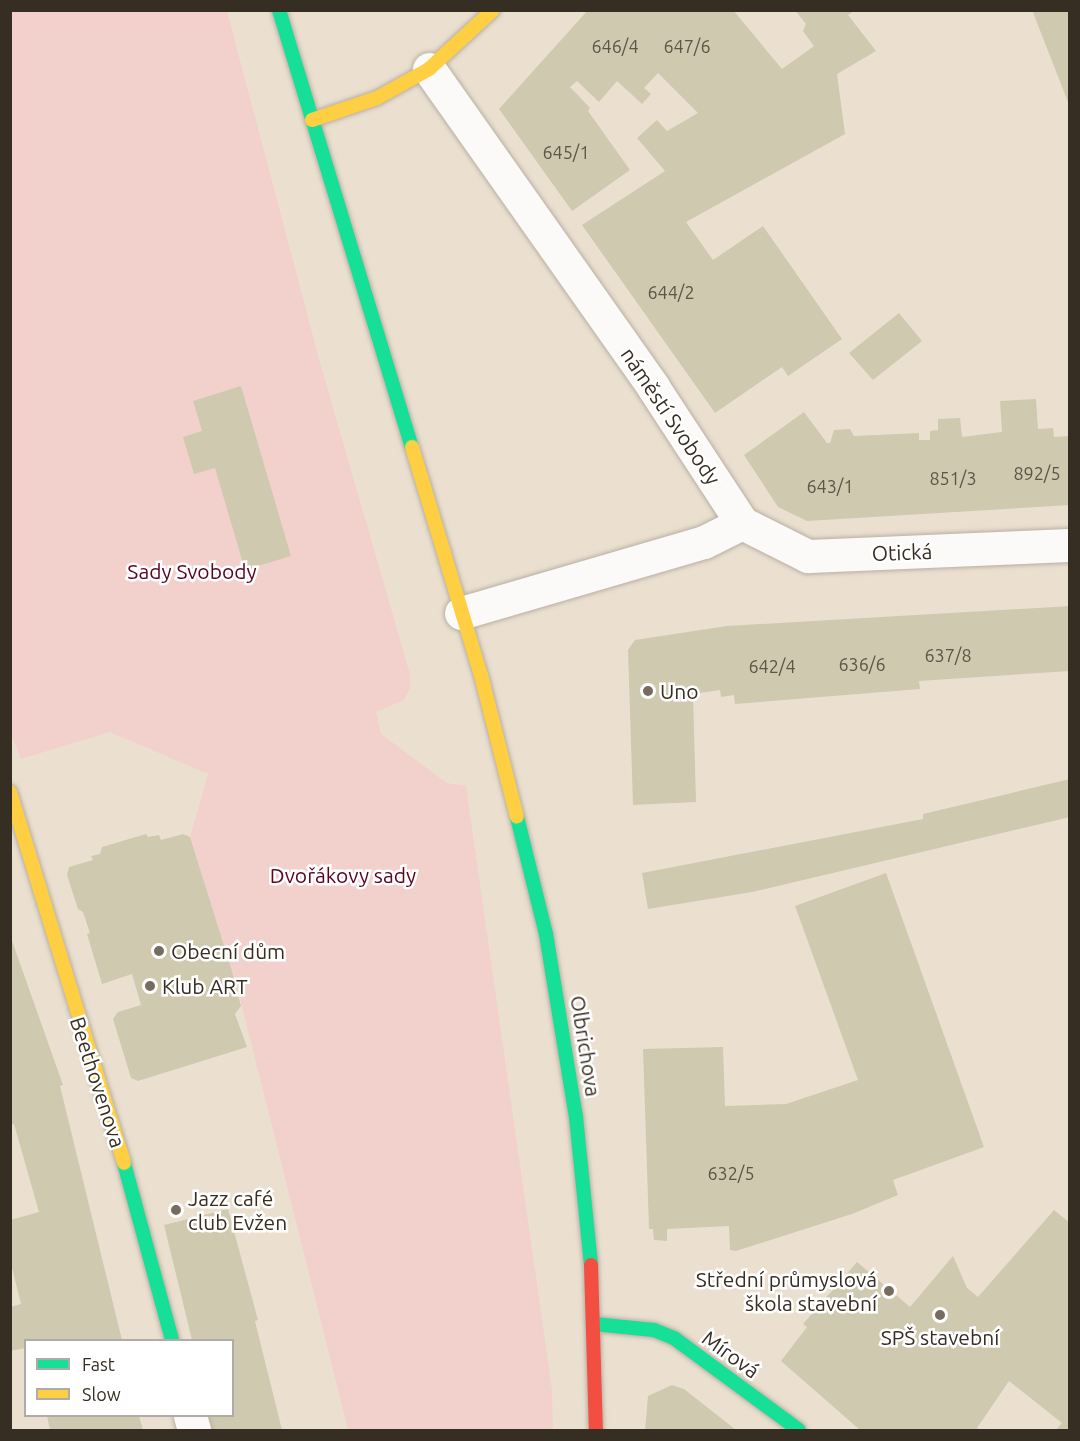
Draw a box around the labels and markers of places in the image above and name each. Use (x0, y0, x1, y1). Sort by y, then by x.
place label: Uno (660, 678, 699, 704)
marker: Uno (641, 684, 655, 698)
place label: Obecní dům (171, 938, 285, 964)
marker: Obecní dům (152, 944, 166, 958)
place label: Klub ART (162, 973, 248, 999)
marker: Klub ART (143, 979, 157, 993)
place label: Jazz café club Evžen (188, 1185, 287, 1235)
marker: Jazz café club Evžen (169, 1203, 183, 1217)
place label: Střední průmyslová škola stavební (696, 1266, 877, 1316)
marker: Střední průmyslová škola stavební (882, 1284, 896, 1298)
marker: SPŠ stavební (933, 1308, 947, 1322)
place label: SPŠ stavební (881, 1324, 999, 1350)

